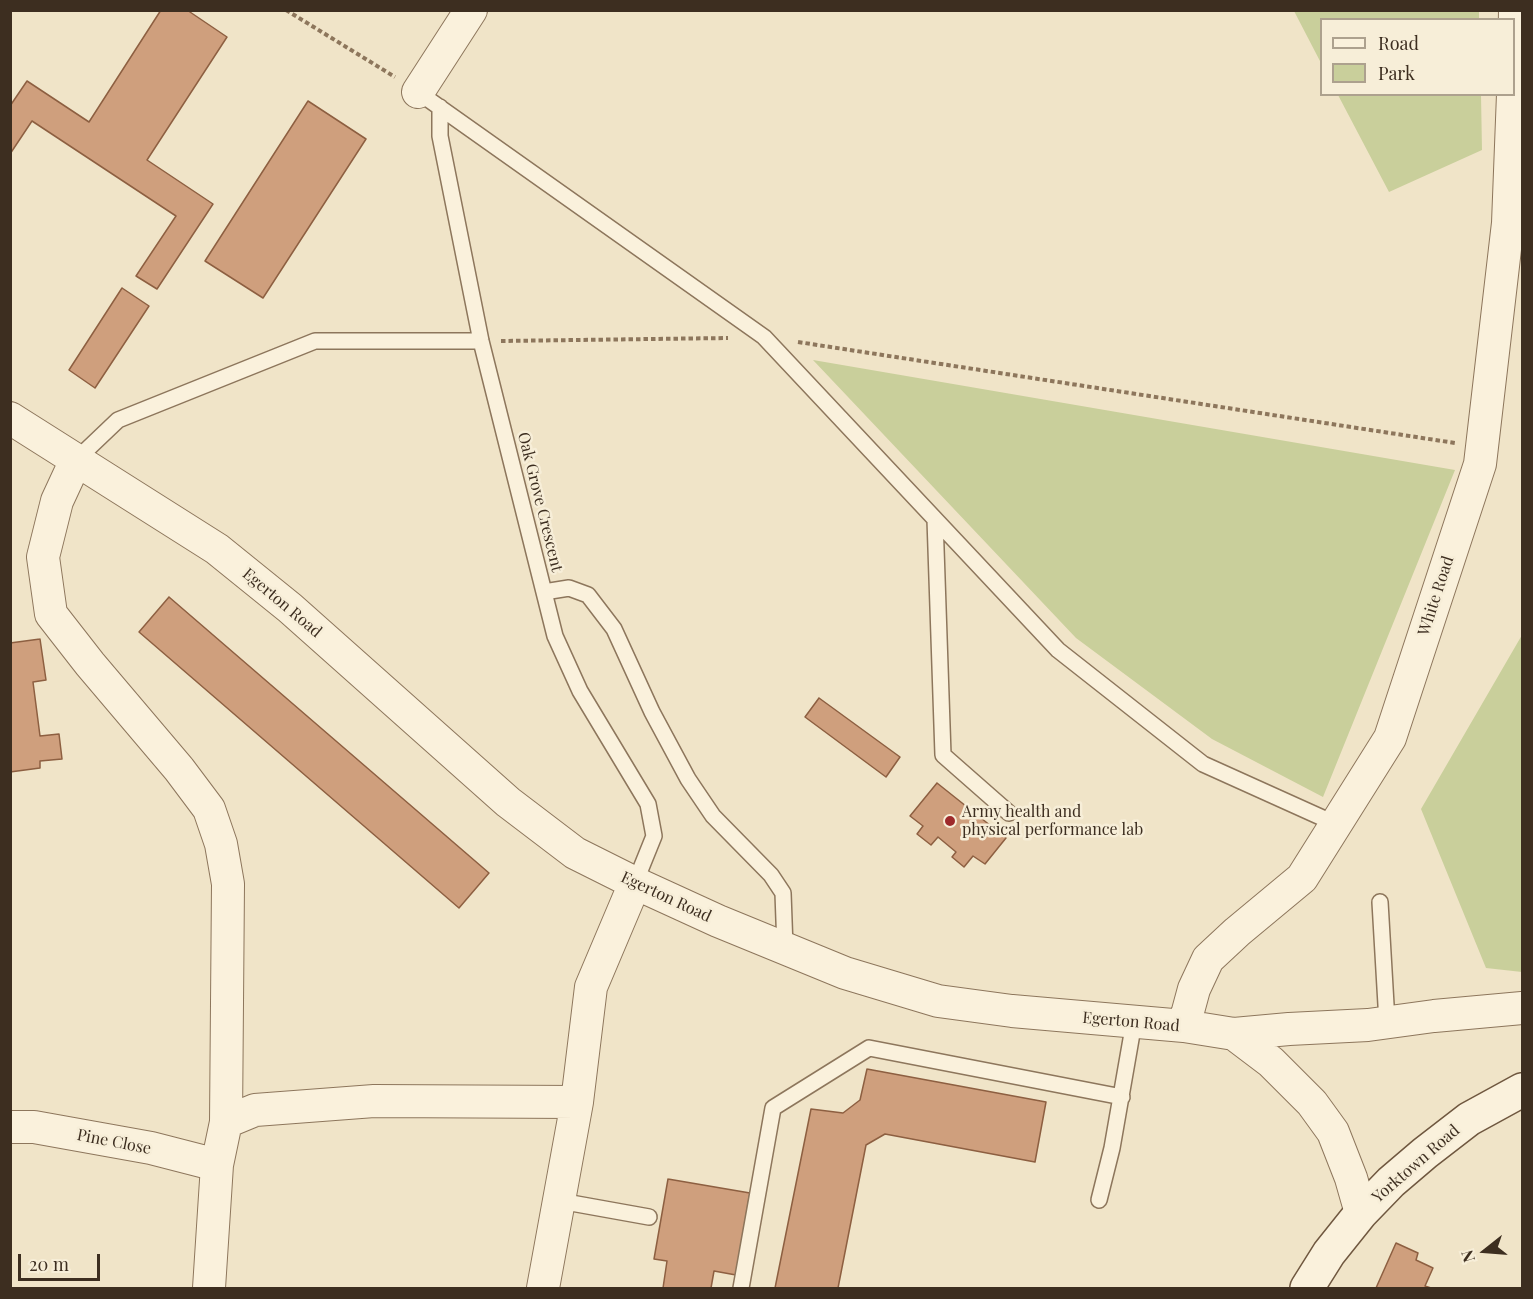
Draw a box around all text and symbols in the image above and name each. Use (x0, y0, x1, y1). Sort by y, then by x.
legend (1320, 18, 1515, 96)
text: Road (1378, 31, 1419, 55)
text: Park (1378, 61, 1415, 85)
street label: Oak Grove Crescent (513, 430, 567, 574)
street label: White Road (1414, 554, 1458, 638)
street label: Egerton Road (238, 564, 326, 642)
place label: Army health and physical performance lab (962, 802, 1143, 840)
marker: Army health and physical performance lab (943, 814, 957, 828)
street label: Egerton Road (618, 868, 714, 926)
street label: Egerton Road (1082, 1008, 1180, 1036)
street label: Yorktown Road (1368, 1121, 1464, 1207)
street label: Pine Close (75, 1125, 153, 1159)
north arrow (1455, 1221, 1515, 1281)
scale bar (21, 1242, 104, 1280)
text: N (1456, 1248, 1479, 1265)
text: 20 m (29, 1252, 69, 1276)

